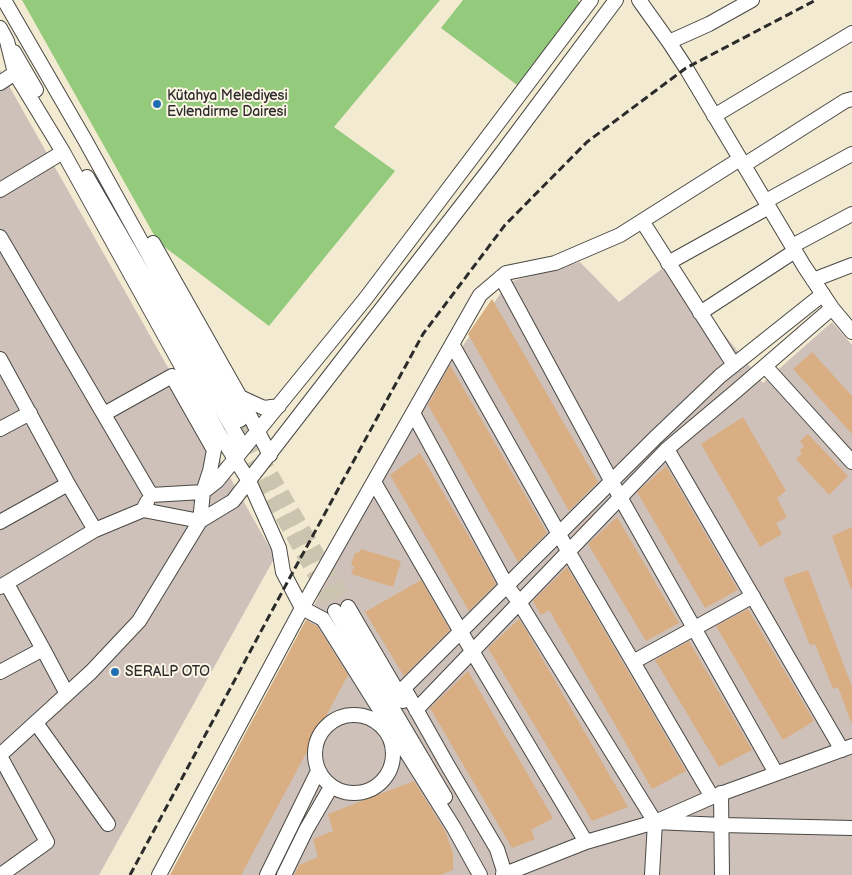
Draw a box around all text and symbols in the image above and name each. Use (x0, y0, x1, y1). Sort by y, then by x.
place label: Kütahya Melediyesi Evlendirme Dairesi (167, 88, 288, 120)
marker: Kütahya Melediyesi Evlendirme Dairesi (151, 98, 163, 110)
place label: SERALP OTO (125, 664, 210, 680)
marker: SERALP OTO (109, 666, 121, 678)

